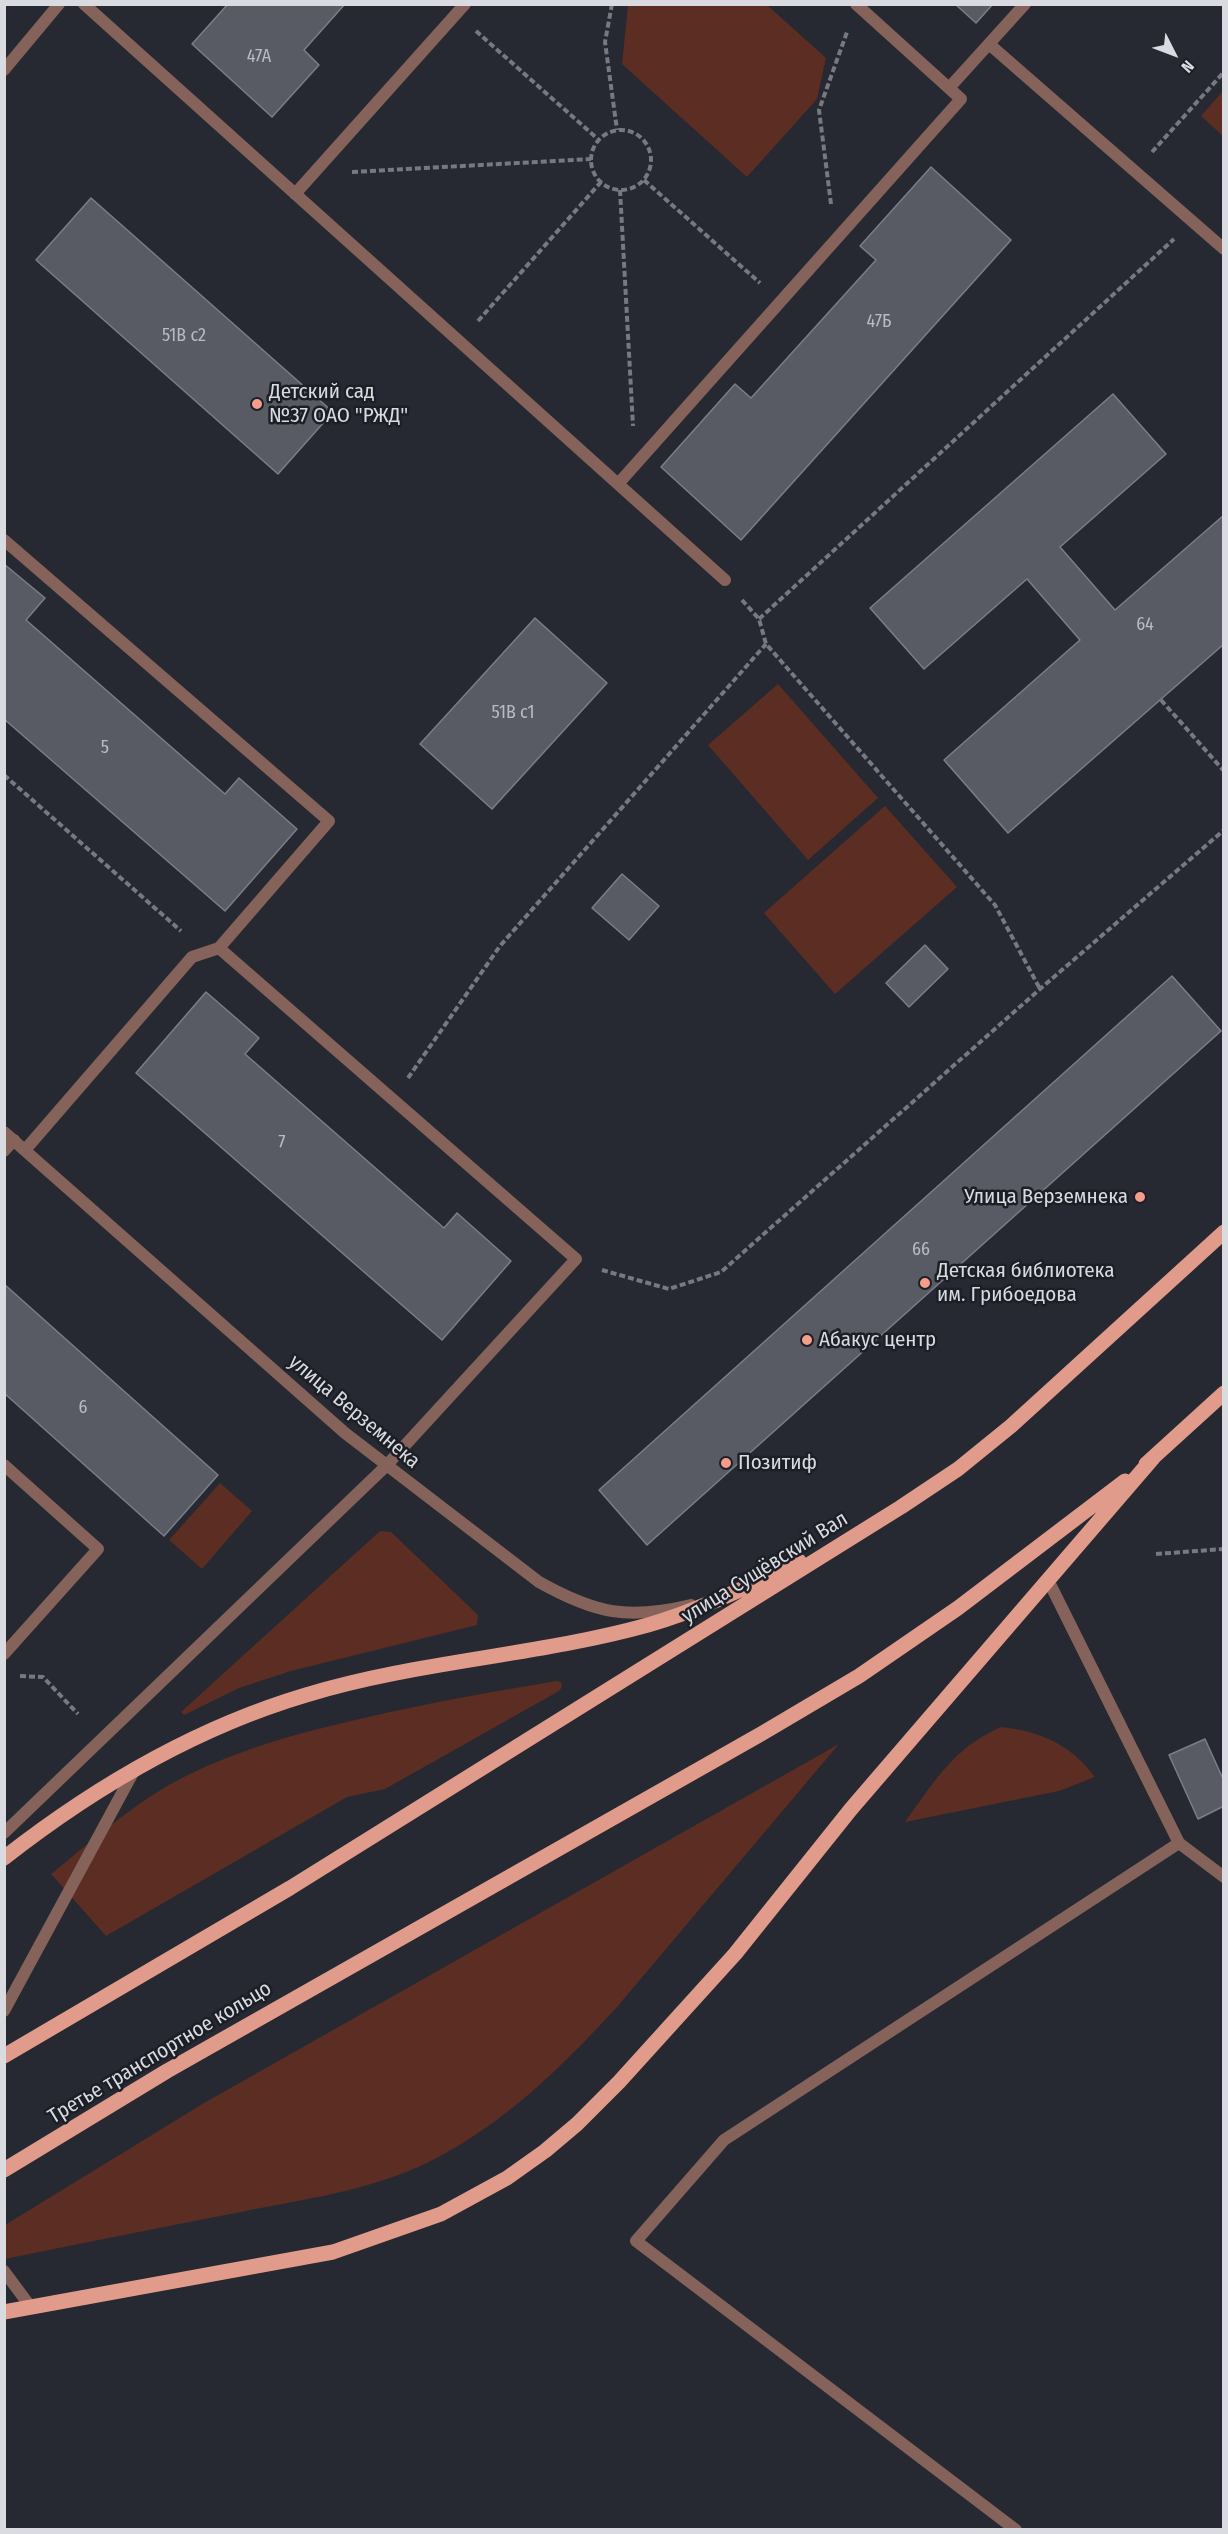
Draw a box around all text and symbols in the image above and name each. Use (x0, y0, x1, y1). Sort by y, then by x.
north arrow (1144, 24, 1204, 84)
house number: 47А (247, 46, 271, 68)
text: N (1177, 56, 1198, 76)
house number: 47Б (866, 311, 892, 333)
house number: 51В с2 (162, 325, 206, 347)
place label: Детский сад №37 ОАО "РЖД" (269, 379, 408, 429)
marker: Детский сад №37 ОАО "РЖД" (250, 397, 264, 411)
house number: 64 (1136, 614, 1154, 636)
house number: 51В с1 (492, 702, 534, 724)
house number: 5 (101, 737, 109, 759)
house number: 7 (278, 1132, 286, 1154)
place label: Улица Верземнека (964, 1184, 1128, 1210)
marker: Улица Верземнека (1133, 1190, 1147, 1204)
house number: 66 (912, 1239, 930, 1261)
place label: Детская библиотека им. Грибоедова (937, 1258, 1114, 1308)
marker: Детская библиотека им. Грибоедова (918, 1276, 932, 1290)
place label: Абакус центр (819, 1327, 936, 1353)
marker: Абакус центр (800, 1333, 814, 1347)
street label: улица Верземнека (283, 1350, 425, 1474)
house number: 6 (79, 1397, 87, 1419)
place label: Позитиф (738, 1450, 817, 1476)
marker: Позитиф (719, 1456, 733, 1470)
street label: улица Сущёвский Вал (677, 1507, 853, 1629)
street label: Третье транспортное кольцо (44, 1976, 276, 2130)

